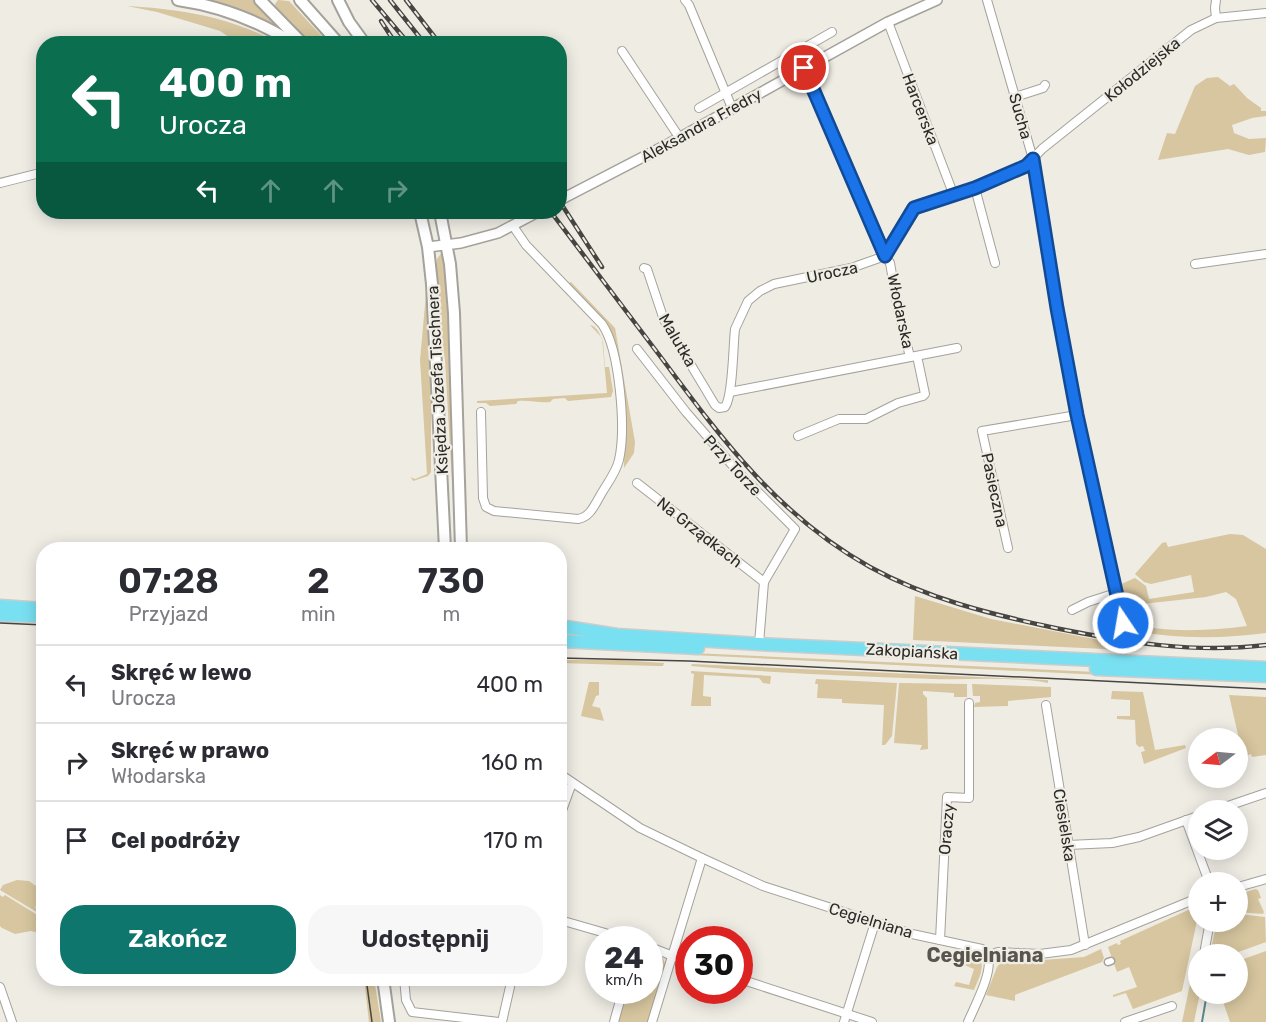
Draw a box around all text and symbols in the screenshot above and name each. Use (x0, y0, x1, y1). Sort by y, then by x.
street label: Kołodziejska (1101, 33, 1184, 106)
pin (778, 42, 829, 93)
icon: arrive (787, 51, 820, 84)
text: 400 m (159, 58, 292, 108)
icon: left (60, 60, 138, 138)
street label: Harcerska (898, 71, 943, 148)
street label: Aleksandra Fredry (638, 84, 765, 166)
street label: Sucha (1005, 91, 1036, 141)
text: Urocza (159, 109, 247, 141)
icon: left (191, 174, 224, 207)
icon: ahead (254, 174, 287, 207)
icon: ahead (317, 174, 350, 207)
icon: right (380, 174, 413, 207)
street label: Urocza (805, 258, 860, 287)
street label: Włodarska (883, 272, 918, 350)
street label: Księdza Józefa Tischnera (423, 285, 453, 475)
street label: Malutka (655, 310, 700, 370)
street label: Przy Torze (700, 431, 766, 500)
street label: Pasieczna (977, 451, 1012, 529)
street label: Na Grządkach (653, 493, 746, 572)
text: 07:28 (118, 559, 219, 602)
text: 2 (307, 559, 330, 602)
text: 730 (418, 559, 485, 602)
position arrow (1091, 591, 1155, 655)
text: Przyjazd (129, 602, 208, 626)
text: min (301, 602, 336, 626)
text: m (442, 602, 460, 626)
street label: Zakopiańska (865, 640, 959, 663)
text: Skręć w lewo (111, 659, 252, 686)
icon: left (60, 668, 93, 701)
text: 400 m (476, 671, 543, 698)
text: Urocza (111, 686, 176, 710)
north arrow (1188, 728, 1248, 788)
map controls (1188, 728, 1248, 1004)
text: Skręć w prawo (111, 737, 269, 764)
icon: right (60, 746, 93, 779)
text: 160 m (481, 749, 543, 776)
text: Włodarska (111, 764, 206, 788)
street label: Ciesielska (1049, 787, 1080, 863)
button: layers (1188, 800, 1248, 860)
street label: Oraczy (935, 802, 958, 855)
icon: arrive (60, 824, 93, 857)
text: Cel podróży (111, 827, 240, 854)
text: 170 m (483, 827, 543, 854)
button: + (1188, 872, 1248, 932)
street label: Cegielniana (827, 899, 915, 942)
button: Zakończ (60, 905, 296, 974)
button: Udostępnij (308, 905, 543, 974)
speed limit sign: 30 (675, 926, 753, 1004)
text: 24 (604, 940, 644, 976)
district label: Cegielniana (927, 943, 1043, 967)
button: − (1188, 944, 1248, 1004)
text: km/h (605, 971, 643, 989)

